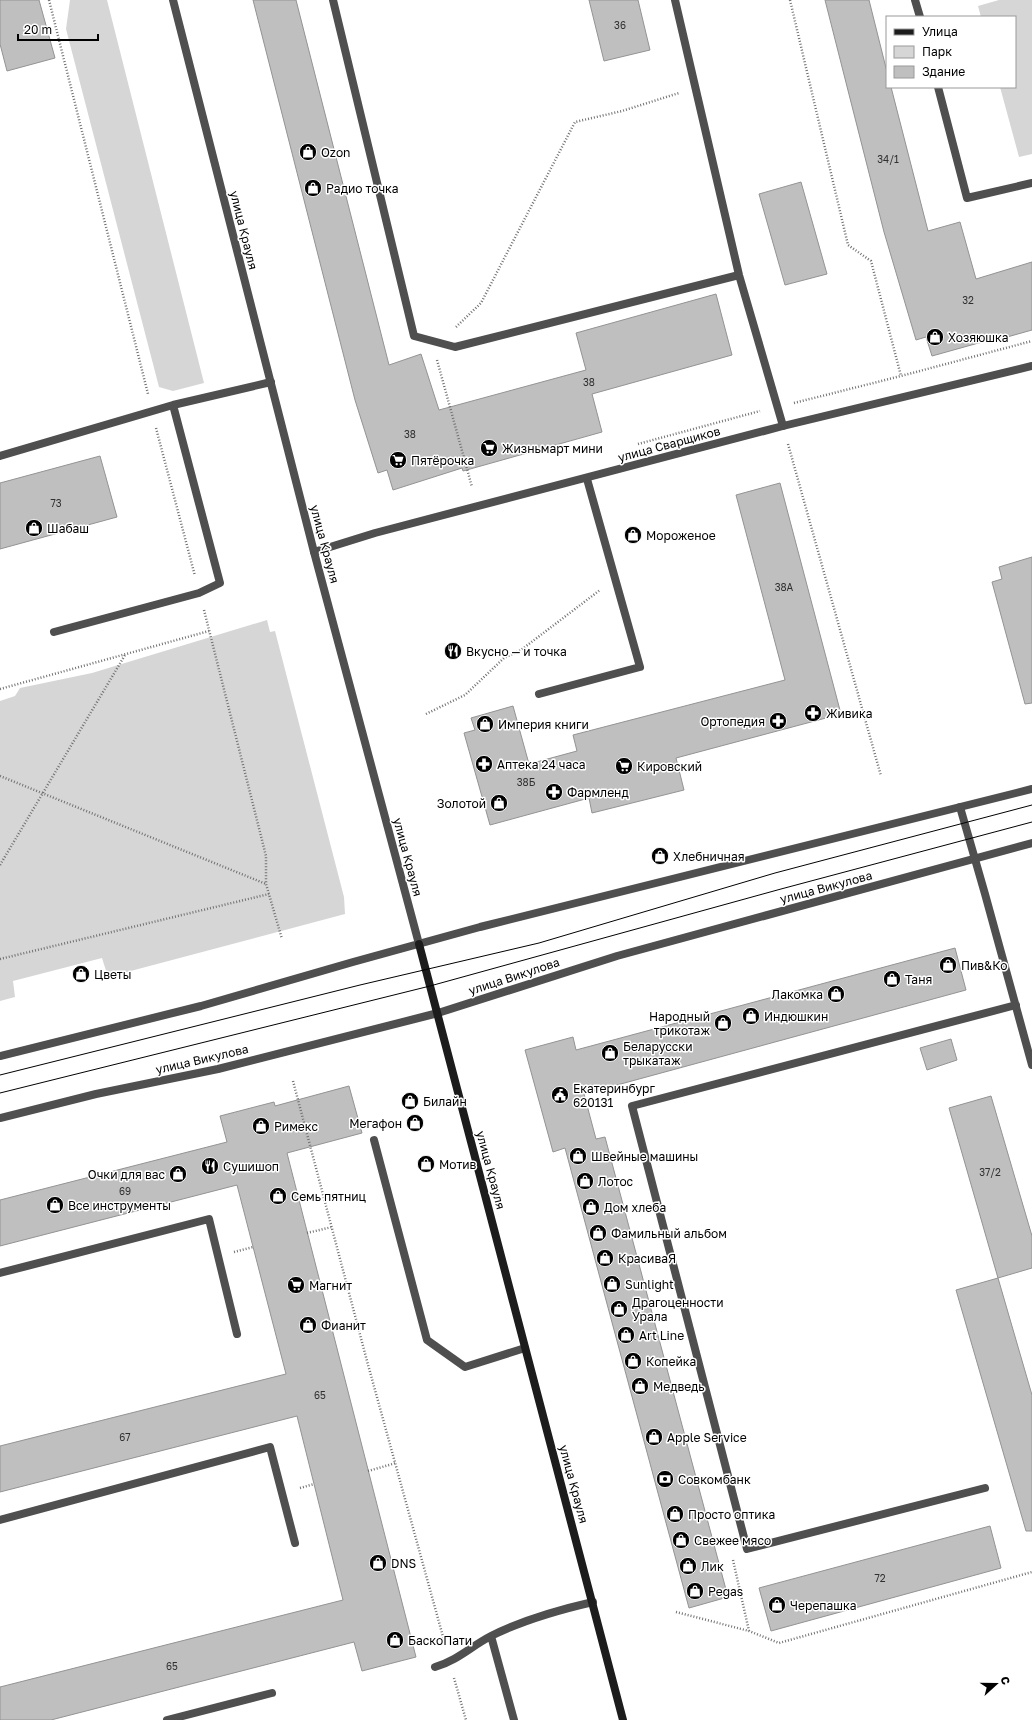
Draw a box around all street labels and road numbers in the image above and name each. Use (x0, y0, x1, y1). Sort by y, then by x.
street label: улица Крауля (227, 189, 261, 271)
street label: улица Сварщиков (616, 423, 722, 465)
street label: улица Крауля (307, 503, 343, 585)
street label: улица Крауля (390, 816, 426, 898)
street label: улица Викулова (778, 867, 874, 907)
street label: улица Викулова (467, 954, 561, 998)
street label: улица Викулова (154, 1041, 250, 1077)
street label: улица Крауля (473, 1129, 509, 1211)
street label: улица Крауля (556, 1443, 592, 1525)

